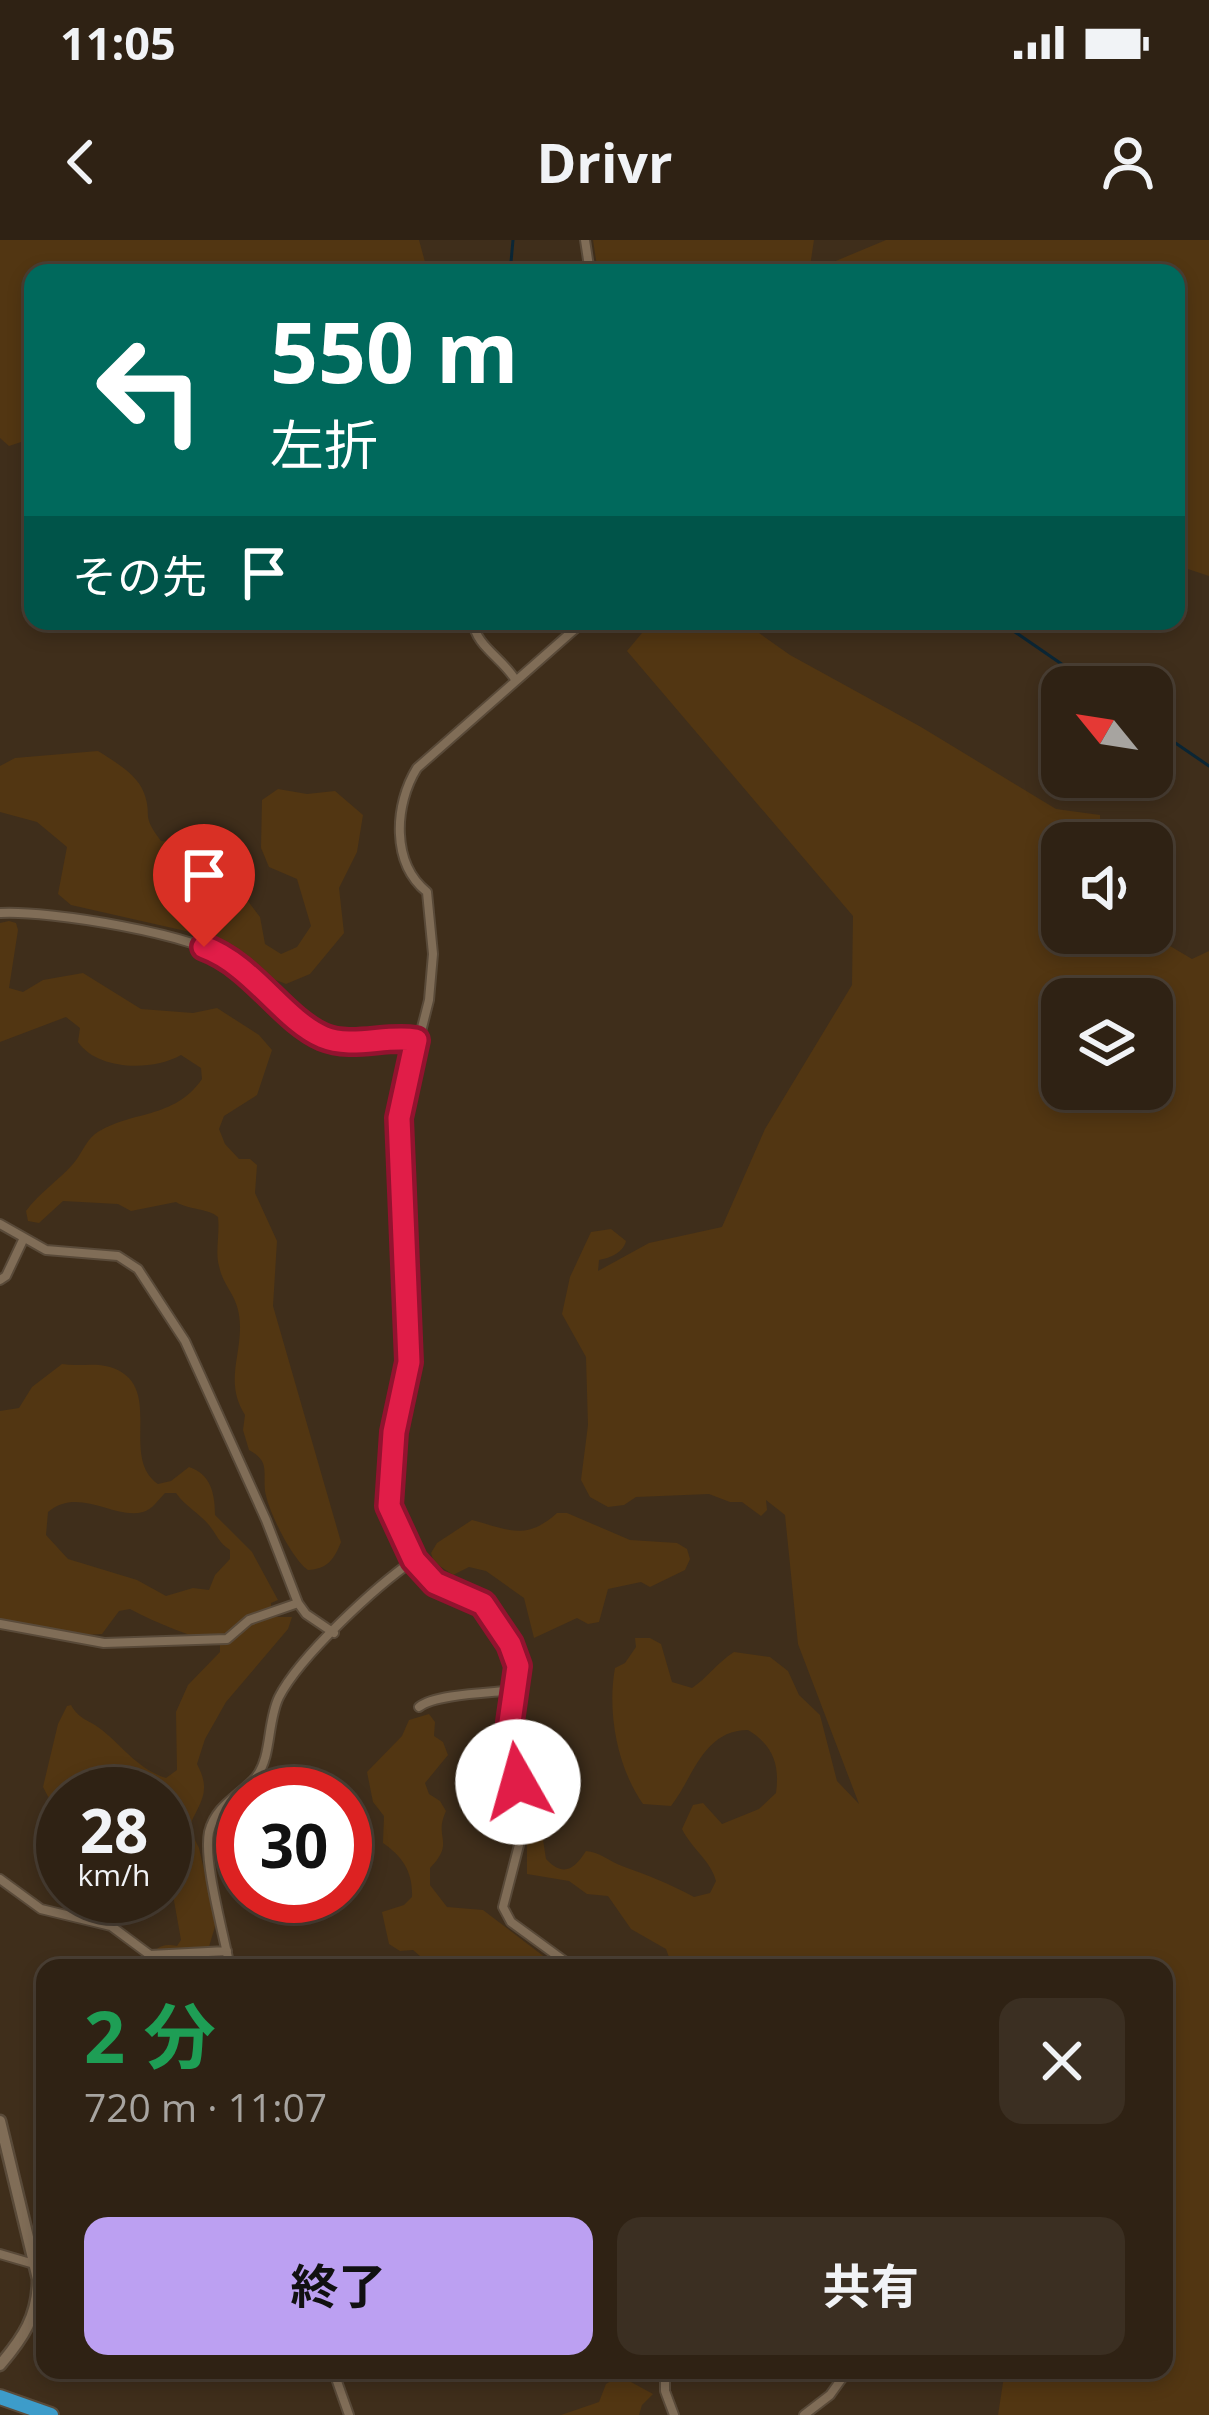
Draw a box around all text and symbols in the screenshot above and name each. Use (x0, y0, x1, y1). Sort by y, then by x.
text: 11:05 (60, 12, 176, 73)
text: Drivr (536, 125, 673, 199)
icon: back (48, 129, 114, 195)
icon: person (1095, 129, 1161, 195)
text: 550 m (270, 293, 518, 408)
icon: left (72, 312, 228, 468)
text: 左折 (270, 407, 378, 481)
icon: arrive (231, 540, 297, 606)
text: その先 (72, 545, 207, 606)
north arrow (1041, 666, 1173, 798)
map controls (1041, 666, 1173, 1110)
button: sound (1041, 822, 1173, 954)
pin (153, 824, 255, 947)
icon: arrive (171, 842, 237, 908)
button: layers (1041, 978, 1173, 1110)
position arrow (455, 1719, 581, 1845)
speed limit sign: 30 (216, 1767, 372, 1923)
text: 28 (80, 1789, 148, 1871)
text: km/h (78, 1854, 150, 1895)
text: 2 分 (84, 1986, 216, 2084)
button: close (999, 1998, 1125, 2124)
text: 720 m · 11:07 (84, 2080, 327, 2133)
button: 終了 (84, 2217, 593, 2355)
button: 共有 (617, 2217, 1125, 2355)

